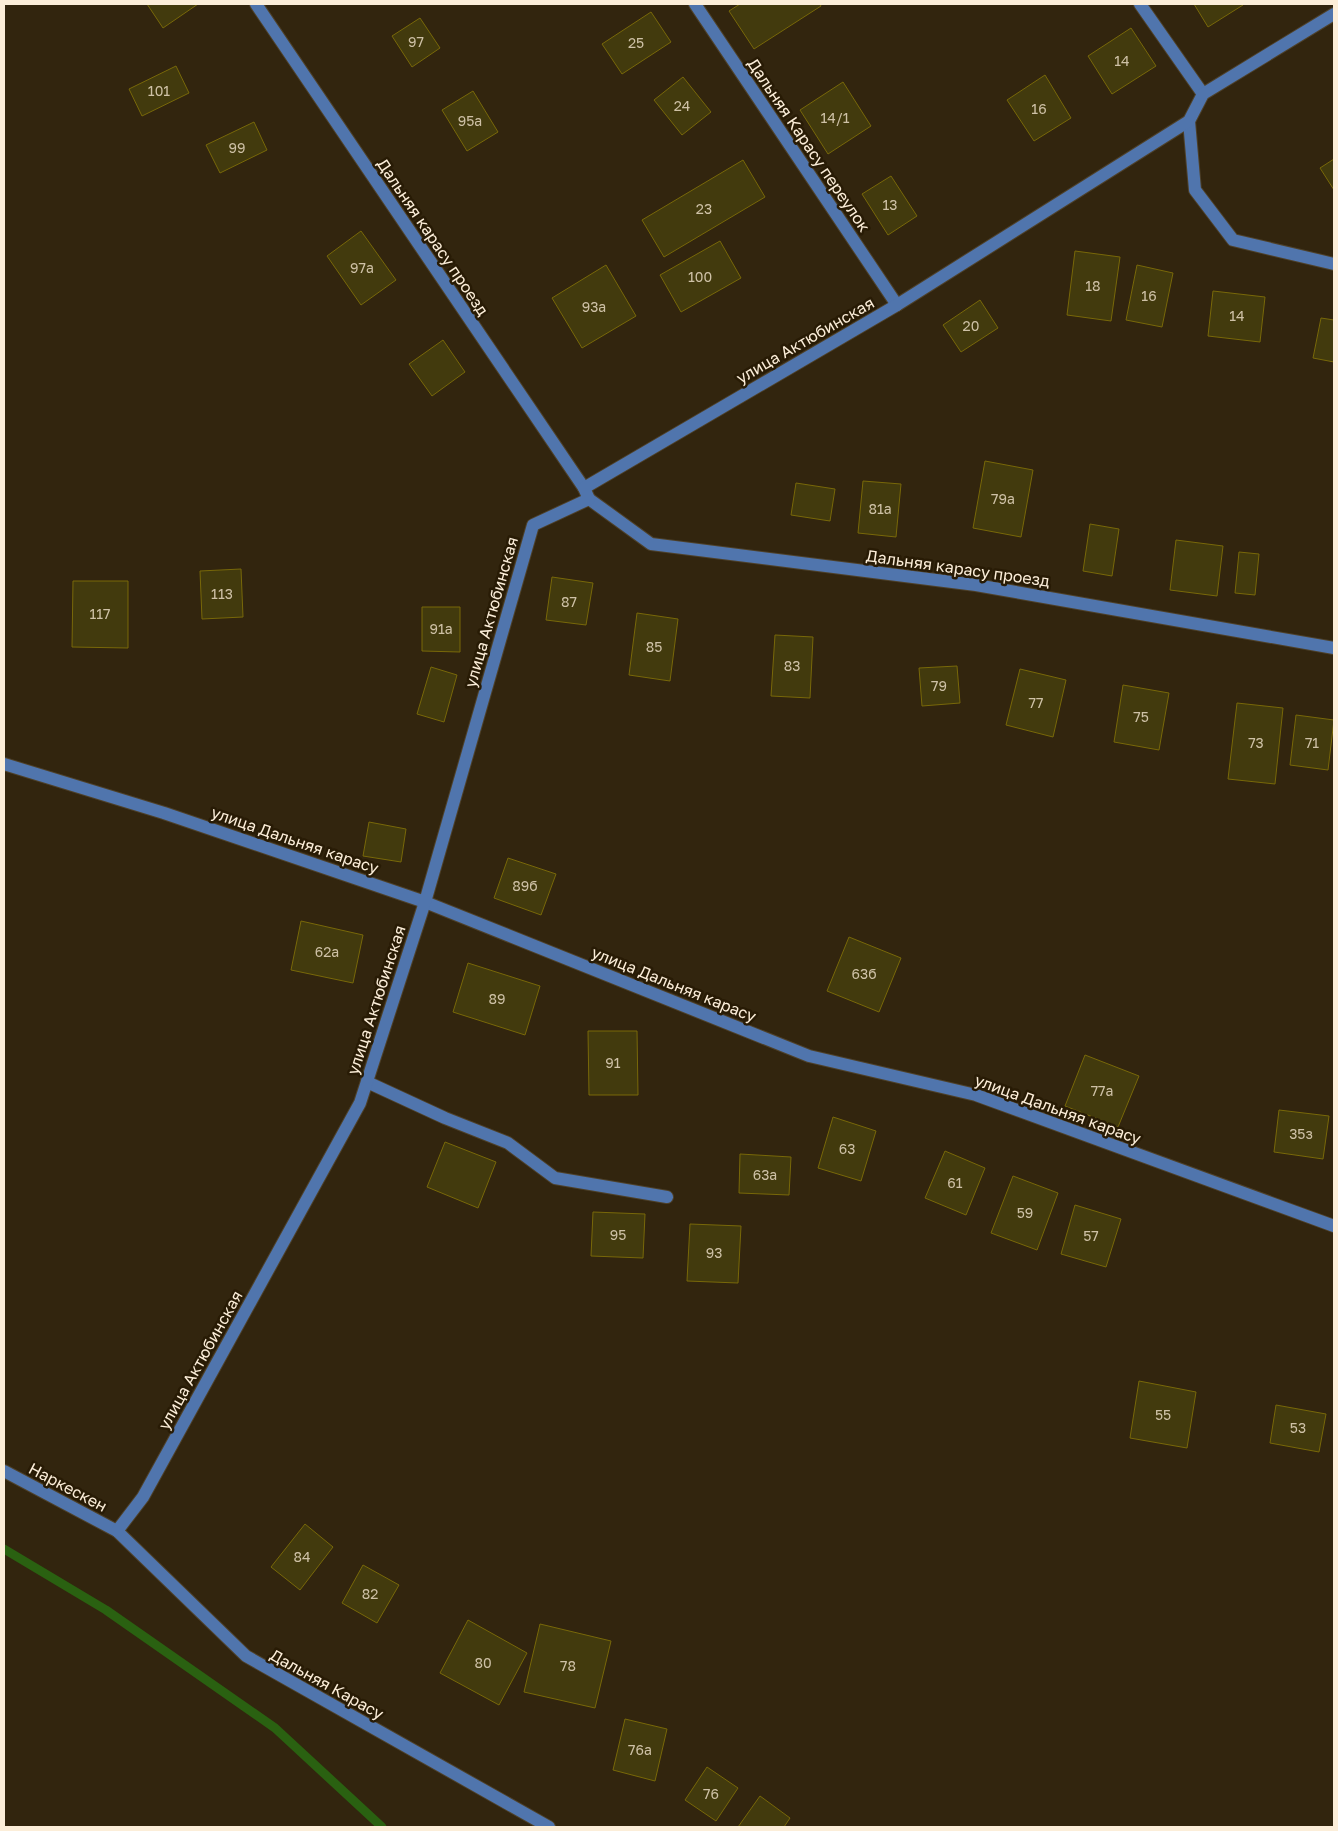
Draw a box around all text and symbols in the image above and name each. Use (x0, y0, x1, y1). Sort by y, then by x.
house number: 97 (408, 33, 424, 50)
house number: 25 (628, 34, 644, 51)
house number: 14 (1114, 52, 1130, 69)
street label: Дальняя Карасу переулок (743, 54, 875, 236)
house number: 101 (148, 82, 170, 99)
house number: 24 (674, 97, 690, 114)
house number: 16 (1031, 100, 1047, 117)
house number: 14/1 (821, 109, 850, 126)
house number: 95а (458, 112, 482, 129)
house number: 99 (229, 139, 245, 156)
street label: Дальняя карасу проезд (373, 155, 493, 320)
house number: 13 (883, 196, 897, 213)
house number: 23 (696, 200, 712, 217)
house number: 97а (350, 259, 374, 276)
house number: 100 (688, 268, 712, 285)
house number: 18 (1085, 277, 1101, 294)
house number: 16 (1141, 287, 1157, 304)
street label: улица Актюбинская (732, 292, 878, 388)
house number: 93а (582, 298, 606, 315)
house number: 14 (1229, 307, 1245, 324)
house number: 20 (963, 317, 979, 334)
house number: 79а (991, 490, 1015, 507)
house number: 81а (868, 500, 892, 517)
street label: улица Актюбинская (460, 534, 522, 690)
street label: Дальняя карасу проезд (865, 545, 1051, 591)
house number: 113 (211, 585, 233, 602)
house number: 87 (561, 593, 577, 610)
house number: 117 (90, 605, 111, 622)
house number: 91а (429, 620, 453, 637)
house number: 85 (646, 638, 662, 655)
house number: 83 (784, 657, 800, 674)
house number: 79 (931, 677, 947, 694)
house number: 77 (1029, 694, 1043, 711)
house number: 75 (1133, 708, 1149, 725)
house number: 73 (1248, 734, 1264, 751)
house number: 71 (1305, 734, 1319, 751)
street label: улица Дальняя карасу (209, 802, 381, 878)
house number: 89б (512, 877, 538, 894)
street label: улица Актюбинская (342, 923, 410, 1077)
street label: улица Дальняя карасу (589, 942, 759, 1026)
house number: 62а (315, 943, 339, 960)
house number: 63б (852, 965, 877, 982)
house number: 89 (488, 990, 506, 1007)
house number: 91 (605, 1054, 621, 1071)
street label: улица Дальняя карасу (972, 1070, 1144, 1148)
house number: 77а (1091, 1082, 1113, 1099)
house number: 35з (1289, 1125, 1313, 1142)
house number: 63 (839, 1140, 855, 1157)
house number: 63а (753, 1166, 777, 1183)
house number: 61 (947, 1174, 963, 1191)
house number: 59 (1017, 1204, 1033, 1221)
house number: 95 (610, 1226, 626, 1243)
house number: 57 (1083, 1227, 1099, 1244)
house number: 93 (706, 1244, 722, 1261)
street label: улица Актюбинская (153, 1287, 247, 1433)
house number: 55 (1155, 1406, 1171, 1423)
house number: 53 (1290, 1419, 1306, 1436)
street label: Наркескен (25, 1458, 111, 1516)
house number: 84 (293, 1548, 311, 1565)
house number: 82 (362, 1585, 378, 1602)
street label: Дальняя Карасу (267, 1645, 387, 1723)
house number: 80 (474, 1654, 492, 1671)
house number: 78 (560, 1657, 576, 1674)
house number: 76а (628, 1741, 652, 1758)
house number: 76 (703, 1785, 719, 1802)

